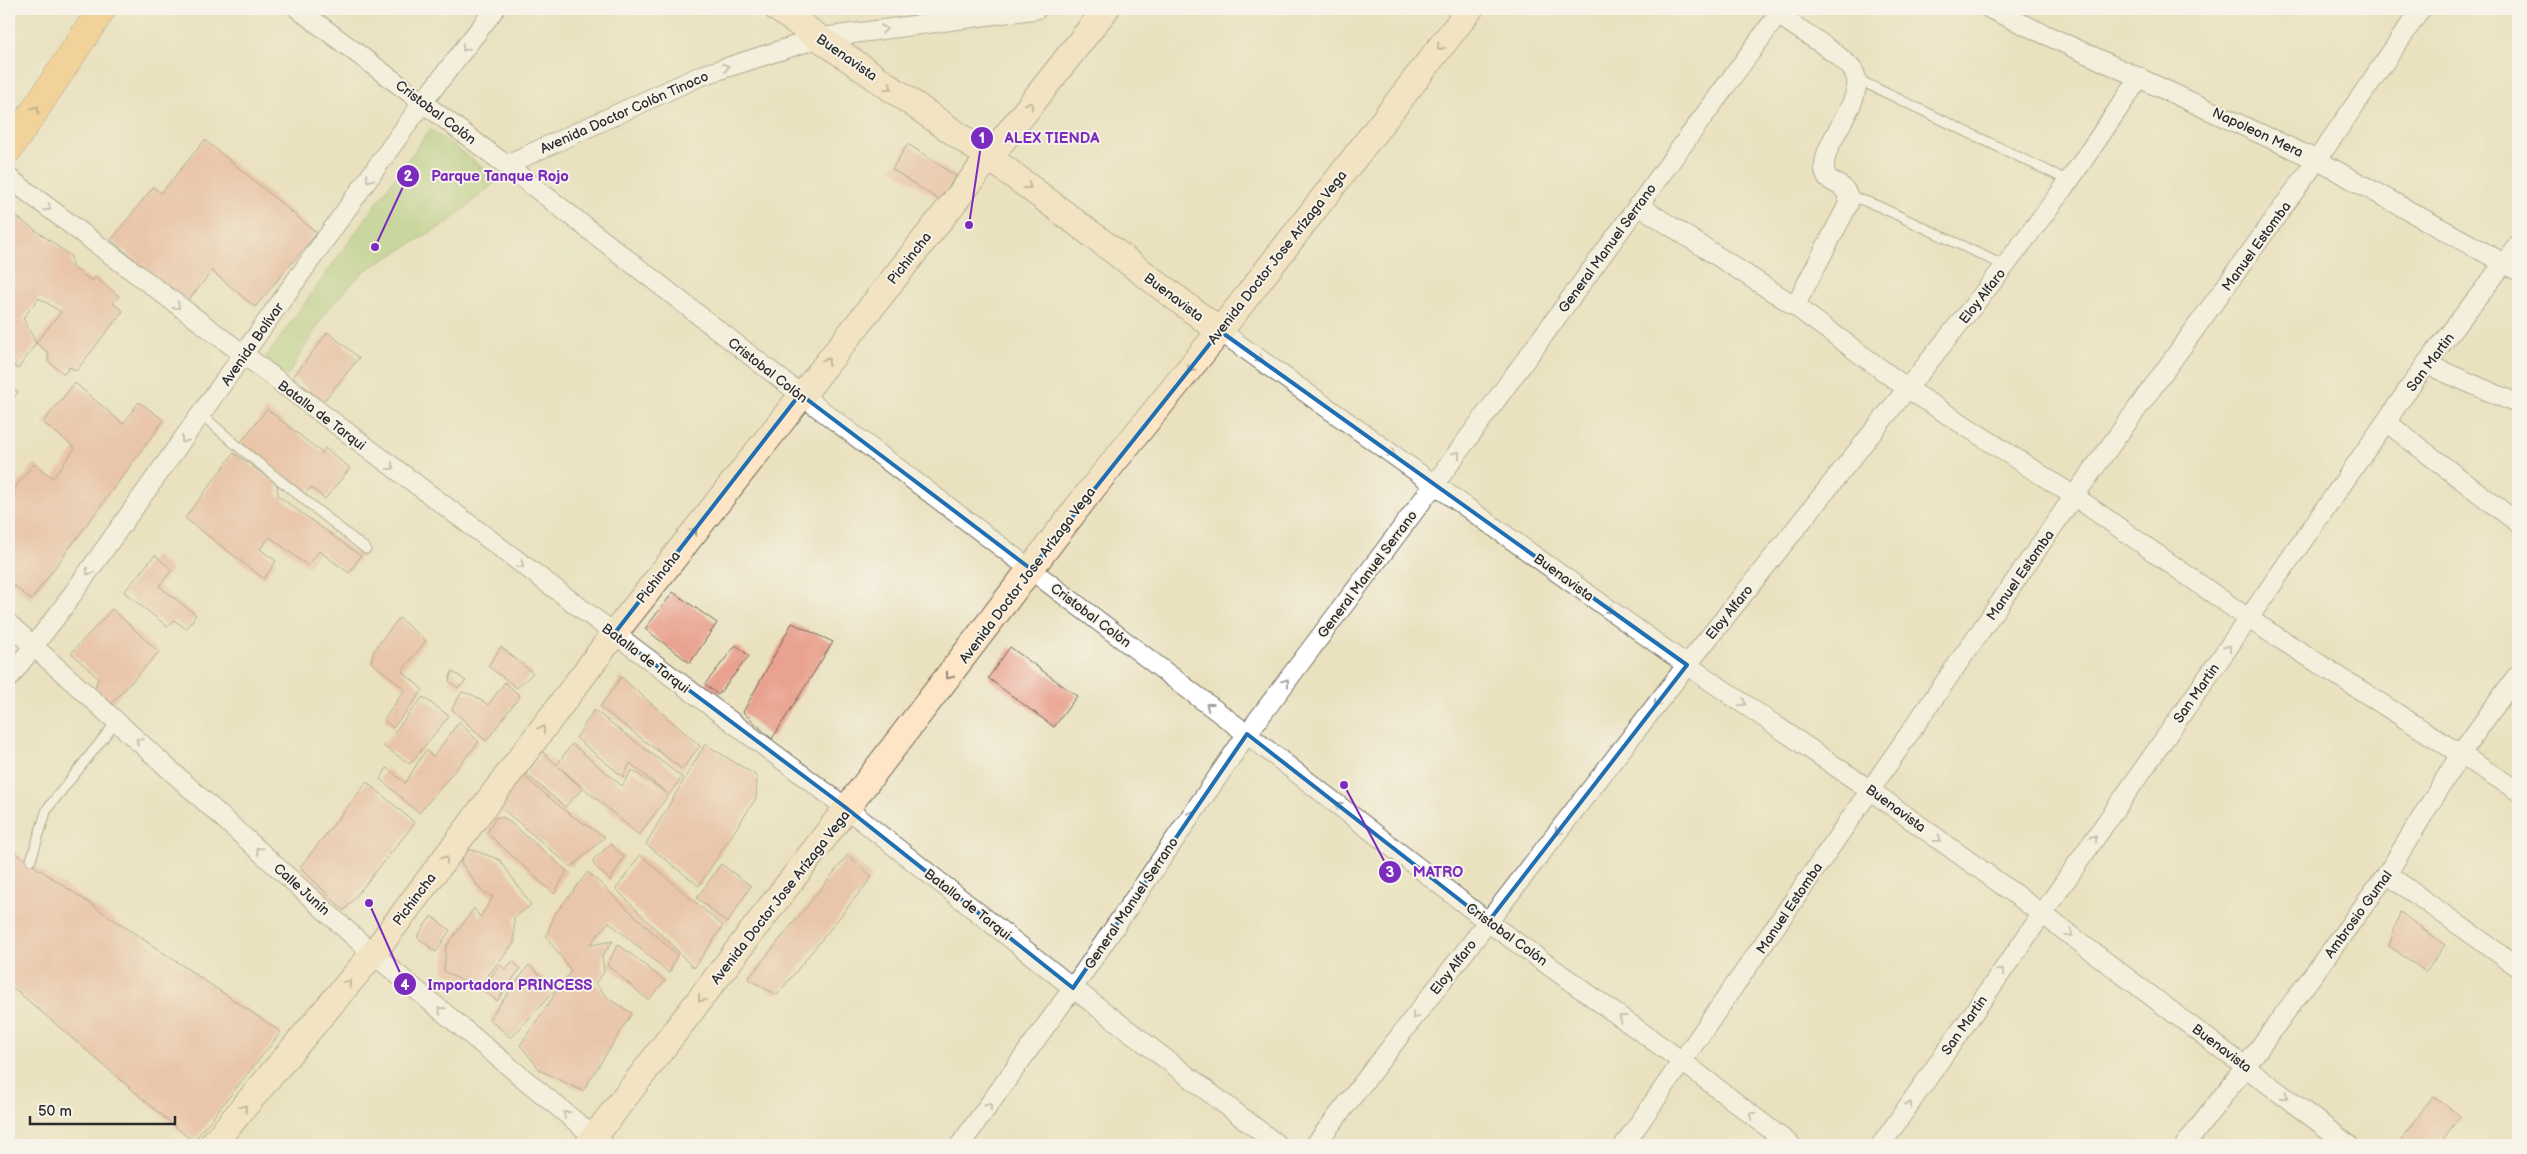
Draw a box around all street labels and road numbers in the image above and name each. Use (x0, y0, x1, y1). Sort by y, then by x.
street label: Buenavista (813, 30, 880, 85)
street label: Avenida Doctor Colón Tinoco (537, 68, 711, 157)
street label: Cristobal Colón (392, 77, 479, 148)
street label: Napoleon Mera (2210, 104, 2306, 161)
street label: Avenida Doctor Jose Arízaga Vega (1204, 167, 1351, 348)
street label: General Manuel Serrano (1555, 180, 1660, 316)
street label: Manuel Estomba (2218, 198, 2295, 294)
street label: Pichincha (884, 229, 935, 288)
street label: Eloy Alfaro (1956, 265, 2009, 327)
street label: Buenavista (1141, 269, 1207, 325)
street label: Avenida Bolívar (217, 299, 288, 389)
street label: San Martin (2403, 330, 2458, 395)
street label: Cristobal Colón (724, 334, 811, 407)
street label: Batalla de Tarqui (274, 377, 369, 454)
street label: Avenida Doctor Jose Arízaga Vega (956, 484, 1099, 667)
street label: General Manuel Serrano (1314, 507, 1421, 642)
street label: Manuel Estomba (1983, 527, 2058, 624)
street label: Pichincha (633, 548, 684, 607)
street label: Buenavista (1530, 550, 1597, 605)
street label: Cristobal Colón (1047, 580, 1134, 651)
street label: Eloy Alfaro (1702, 582, 1757, 643)
street label: Batalla de Tarqui (598, 620, 693, 697)
street label: San Martin (2170, 660, 2223, 726)
street label: Buenavista (1862, 781, 1929, 836)
street label: Avenida Doctor Jose Arízaga Vega (707, 807, 854, 988)
street label: General Manuel Serrano (1081, 834, 1182, 973)
street label: Manuel Estomba (1753, 859, 1826, 957)
street label: Calle Junín (270, 860, 333, 919)
street label: Batalla de Tarqui (921, 865, 1015, 944)
street label: Ambrosio Gumal (2321, 867, 2396, 961)
street label: Pichincha (389, 870, 440, 929)
street label: Cristobal Colón (1463, 899, 1551, 970)
street label: Eloy Alfaro (1427, 936, 1480, 998)
street label: San Martin (1938, 992, 1991, 1058)
street label: Buenavista (2189, 1020, 2255, 1076)

